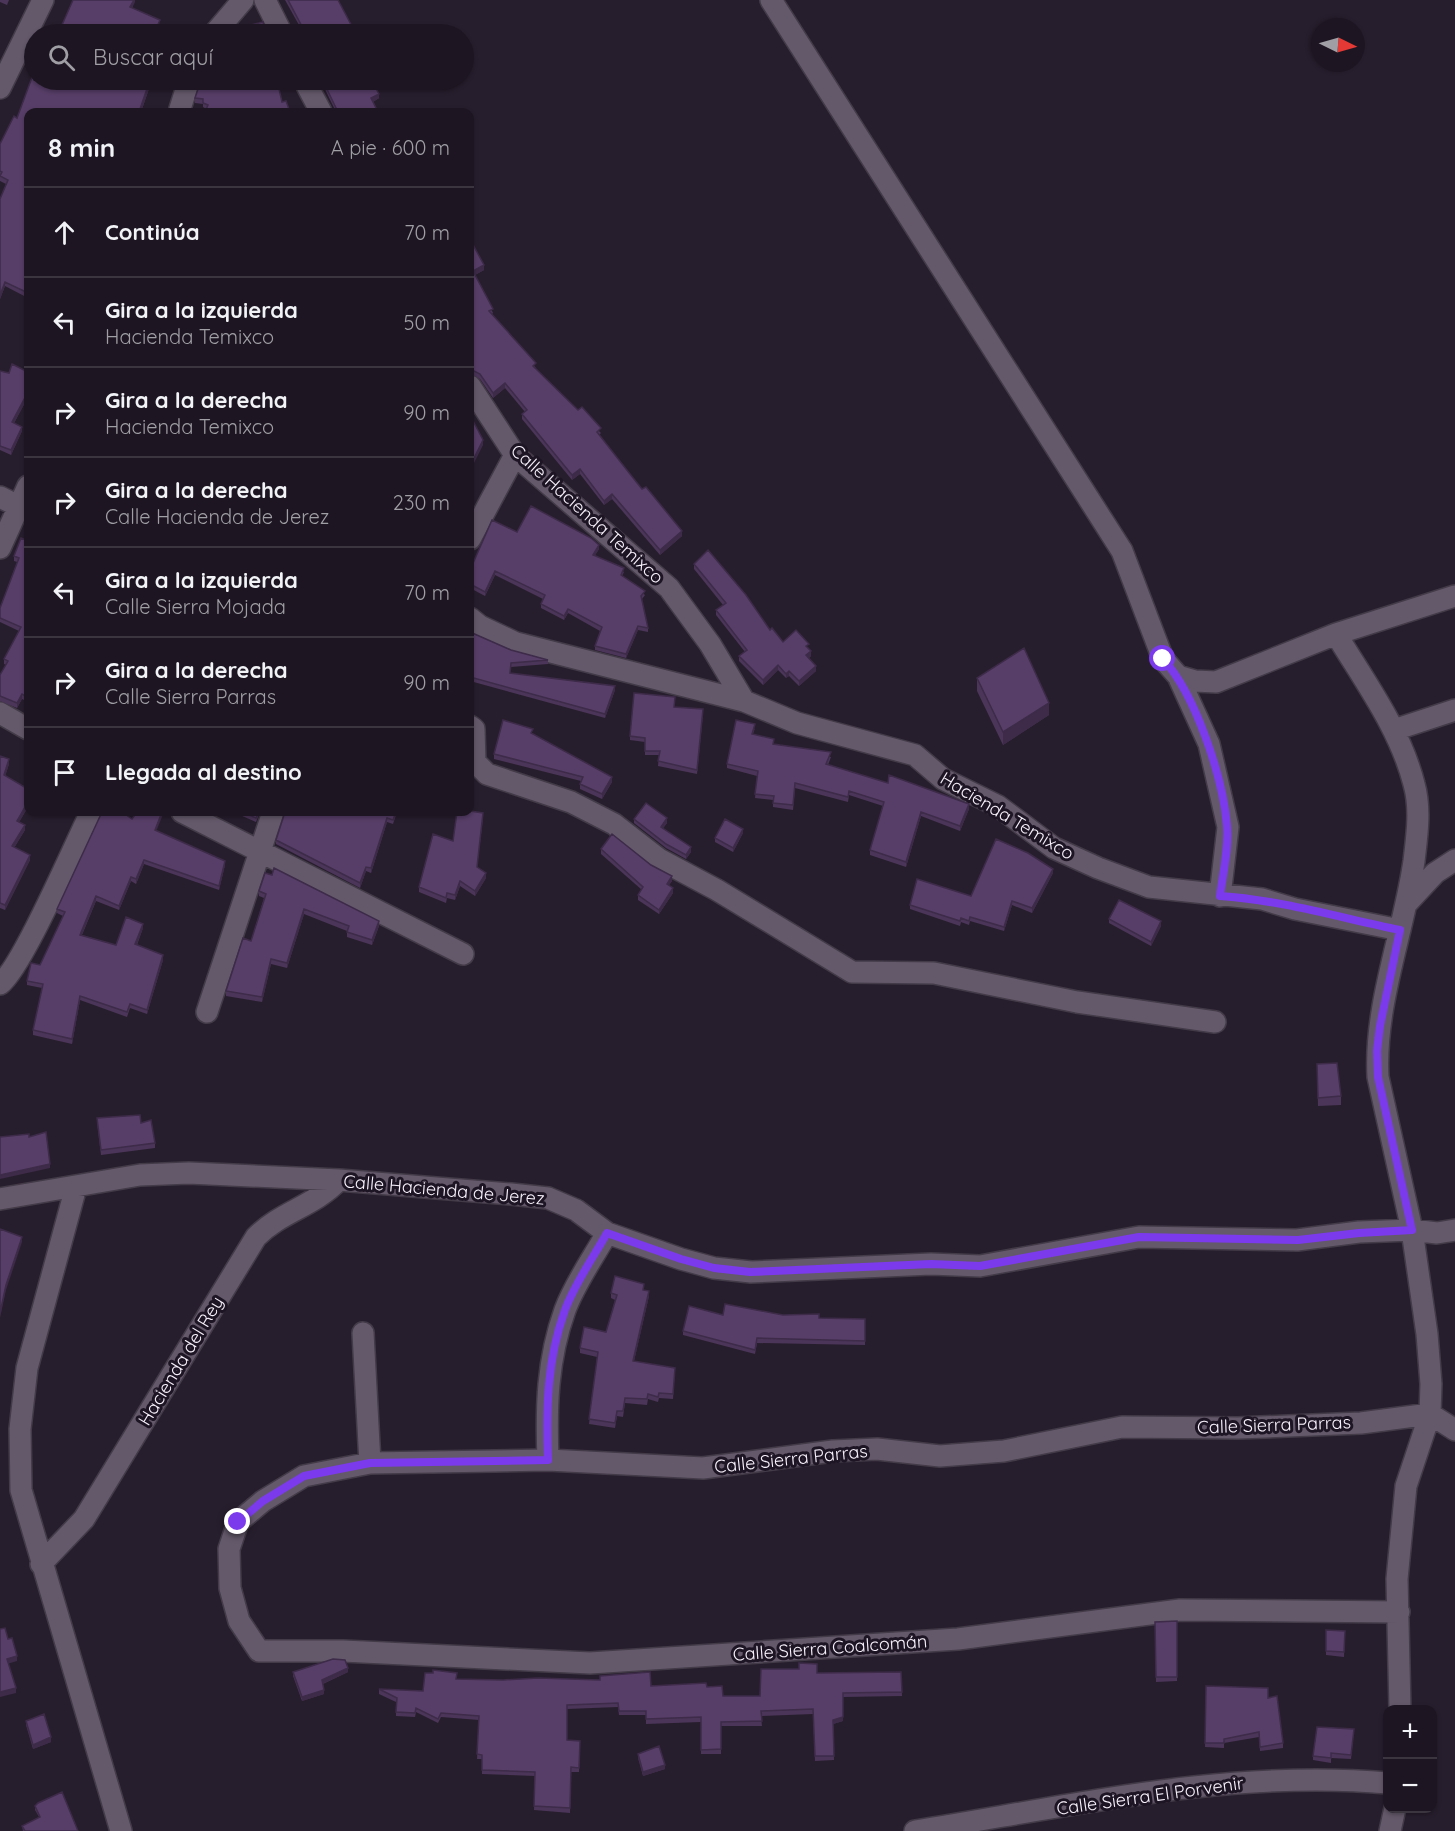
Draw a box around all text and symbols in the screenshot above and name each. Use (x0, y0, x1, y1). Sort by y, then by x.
north arrow (1311, 18, 1365, 72)
search box (24, 24, 474, 90)
icon: search (45, 41, 78, 74)
text: Buscar aquí (93, 43, 213, 71)
text: 8 min (48, 131, 115, 164)
text: A pie · 600 m (331, 135, 450, 160)
icon: ahead (48, 216, 81, 249)
text: Continúa (105, 218, 200, 246)
text: 70 m (404, 220, 450, 245)
text: Gira a la izquierda (105, 296, 298, 324)
icon: left (48, 306, 81, 339)
text: 50 m (404, 310, 450, 335)
text: Hacienda Temixco (105, 324, 274, 349)
text: Gira a la derecha (105, 386, 288, 414)
icon: right (48, 396, 81, 429)
text: 90 m (403, 400, 450, 425)
text: Hacienda Temixco (105, 414, 274, 439)
street label: Calle Hacienda Temixco (506, 439, 669, 588)
text: Gira a la derecha (105, 476, 288, 504)
icon: right (48, 486, 81, 519)
text: 230 m (393, 490, 450, 515)
text: Calle Hacienda de Jerez (105, 504, 329, 529)
text: Gira a la izquierda (105, 566, 298, 594)
icon: left (48, 576, 81, 609)
text: 70 m (404, 580, 450, 605)
text: Calle Sierra Mojada (105, 594, 286, 619)
route start (1149, 645, 1175, 671)
text: Gira a la derecha (105, 656, 288, 684)
icon: right (48, 666, 81, 699)
text: 90 m (403, 670, 450, 695)
text: Calle Sierra Parras (105, 684, 276, 709)
icon: arrive (48, 756, 81, 789)
text: Llegada al destino (105, 758, 302, 786)
street label: Hacienda Temixco (936, 767, 1078, 865)
street label: Calle Hacienda de Jerez (342, 1169, 546, 1210)
street label: Hacienda del Rey (133, 1292, 228, 1430)
street label: Calle Sierra Parras (1197, 1410, 1351, 1439)
street label: Calle Sierra Parras (713, 1439, 869, 1478)
route end (224, 1508, 250, 1534)
street label: Calle Sierra Coalcomán (732, 1629, 928, 1666)
map controls (1383, 1705, 1437, 1813)
button: + (1383, 1705, 1437, 1759)
button: − (1383, 1759, 1437, 1813)
street label: Calle Sierra El Porvenir (1055, 1771, 1245, 1820)

